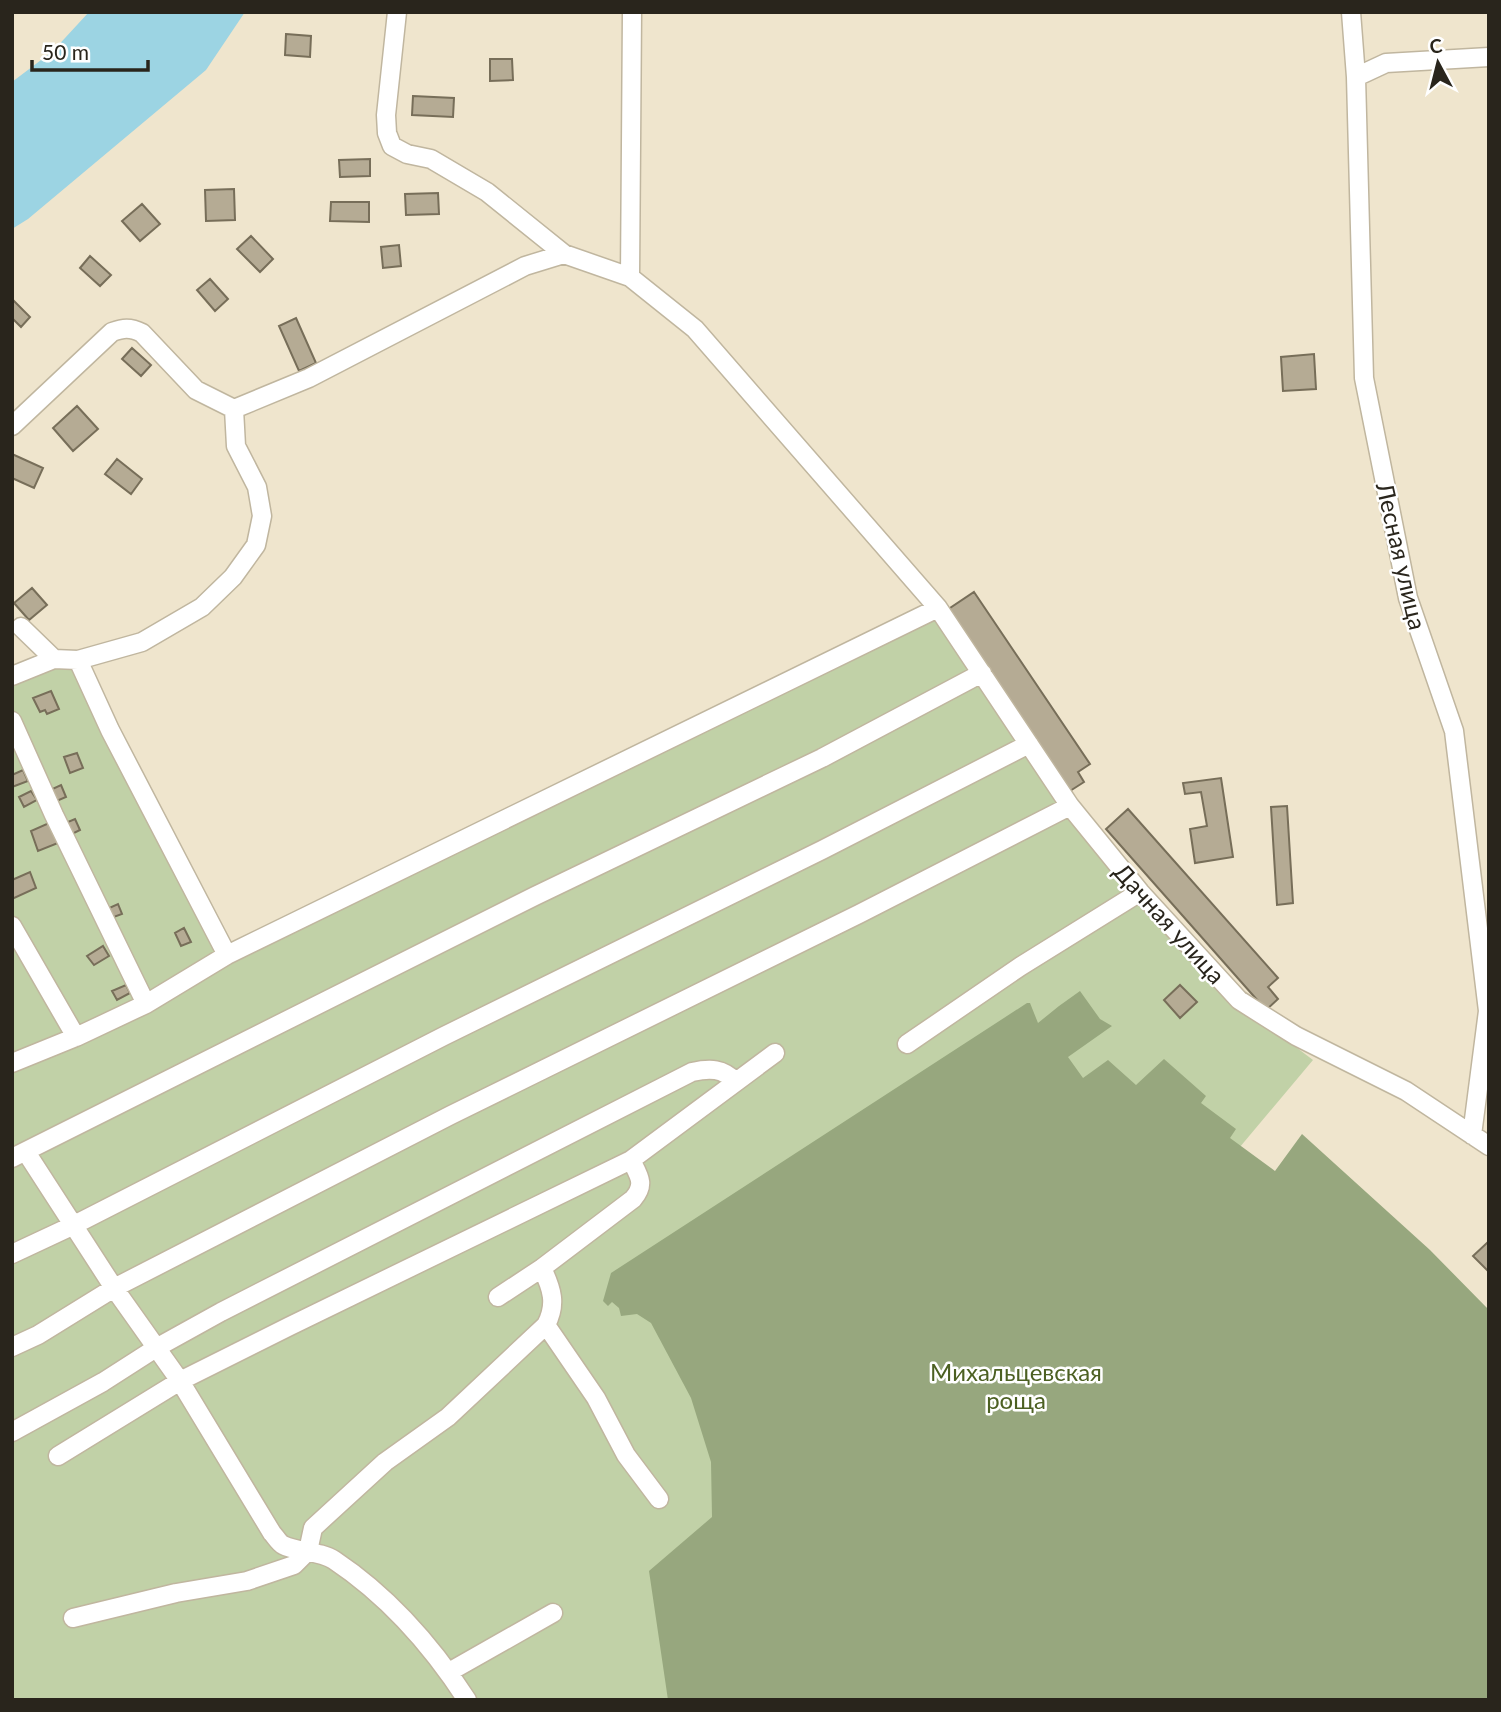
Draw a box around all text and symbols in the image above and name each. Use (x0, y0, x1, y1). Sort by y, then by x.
scale bar (32, 28, 147, 72)
north arrow (1403, 28, 1473, 98)
text: С (1428, 33, 1444, 58)
text: 50 m (42, 39, 89, 64)
street label: Лесная улица (1371, 479, 1433, 632)
street label: Дачная улица (1108, 857, 1232, 989)
park label: Михальцевская роща (930, 1357, 1102, 1414)

